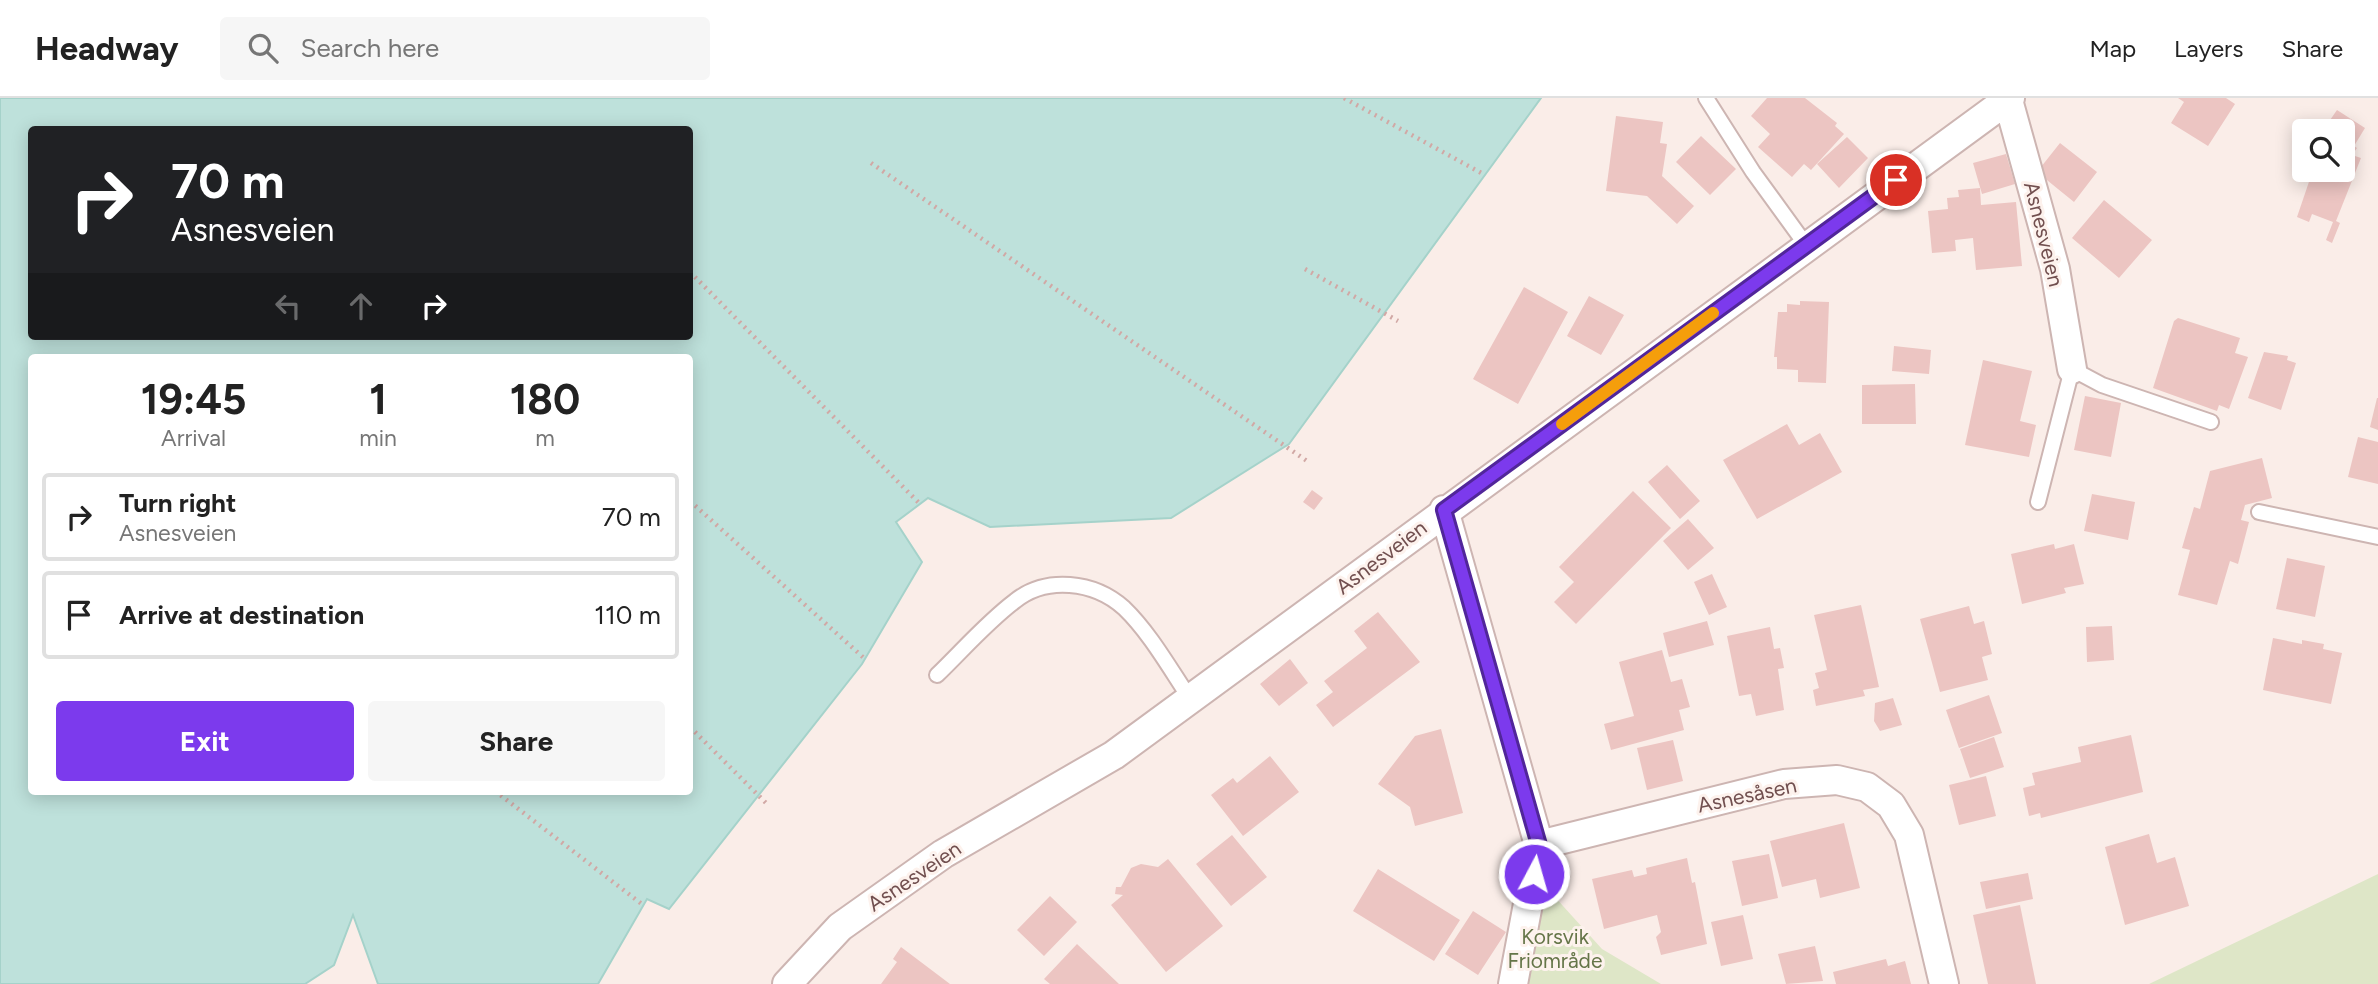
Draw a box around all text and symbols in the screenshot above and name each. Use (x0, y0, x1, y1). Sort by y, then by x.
search box (220, 17, 710, 80)
text: Headway (35, 29, 178, 68)
icon: search (244, 29, 282, 67)
text: Search here (300, 32, 439, 64)
text: Map (2089, 34, 2136, 63)
text: Layers (2174, 34, 2243, 63)
text: Share (2281, 34, 2343, 63)
map controls (2292, 119, 2355, 182)
button: search (2292, 119, 2355, 182)
pin (1866, 150, 1926, 210)
text: 70 m (171, 151, 284, 210)
icon: right (56, 154, 147, 245)
icon: arrive (1877, 161, 1915, 199)
street label: Asnesveien (2019, 179, 2069, 289)
text: Asnesveien (171, 211, 334, 249)
icon: left (269, 287, 307, 325)
icon: ahead (342, 287, 380, 325)
icon: right (415, 287, 453, 325)
text: 19:45 (141, 374, 246, 425)
text: 1 (369, 374, 387, 425)
text: 180 (510, 374, 580, 425)
text: Arrival (161, 424, 226, 452)
text: min (359, 424, 397, 452)
text: m (535, 424, 555, 452)
text: Turn right (119, 487, 236, 519)
icon: right (60, 498, 98, 536)
text: 70 m (602, 501, 661, 533)
street label: Asnesveien (1331, 515, 1431, 599)
text: Asnesveien (119, 519, 236, 547)
icon: arrive (60, 596, 98, 634)
text: Arrive at destination (119, 599, 364, 631)
text: 110 m (594, 599, 661, 631)
button: Exit (56, 701, 354, 781)
button: Share (368, 701, 665, 781)
street label: Asnesåsen (1695, 772, 1799, 818)
street label: Asnesveien (863, 836, 965, 916)
position arrow (1497, 837, 1571, 911)
park label: Korsvik Friområde (1508, 924, 1602, 973)

